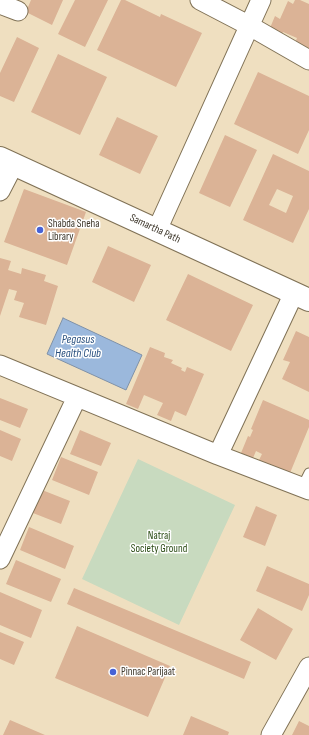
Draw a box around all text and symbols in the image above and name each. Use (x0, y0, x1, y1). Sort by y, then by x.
street label: Samartha Path (128, 212, 182, 246)
place label: Shabda Sneha Library (48, 217, 100, 243)
marker: Shabda Sneha Library (35, 225, 45, 235)
water label: Pegasus Health Club (55, 333, 101, 361)
park label: Natraj Society Ground (131, 529, 187, 555)
place label: Pinnac Parijaat (121, 665, 175, 679)
marker: Pinnac Parijaat (108, 667, 118, 677)

